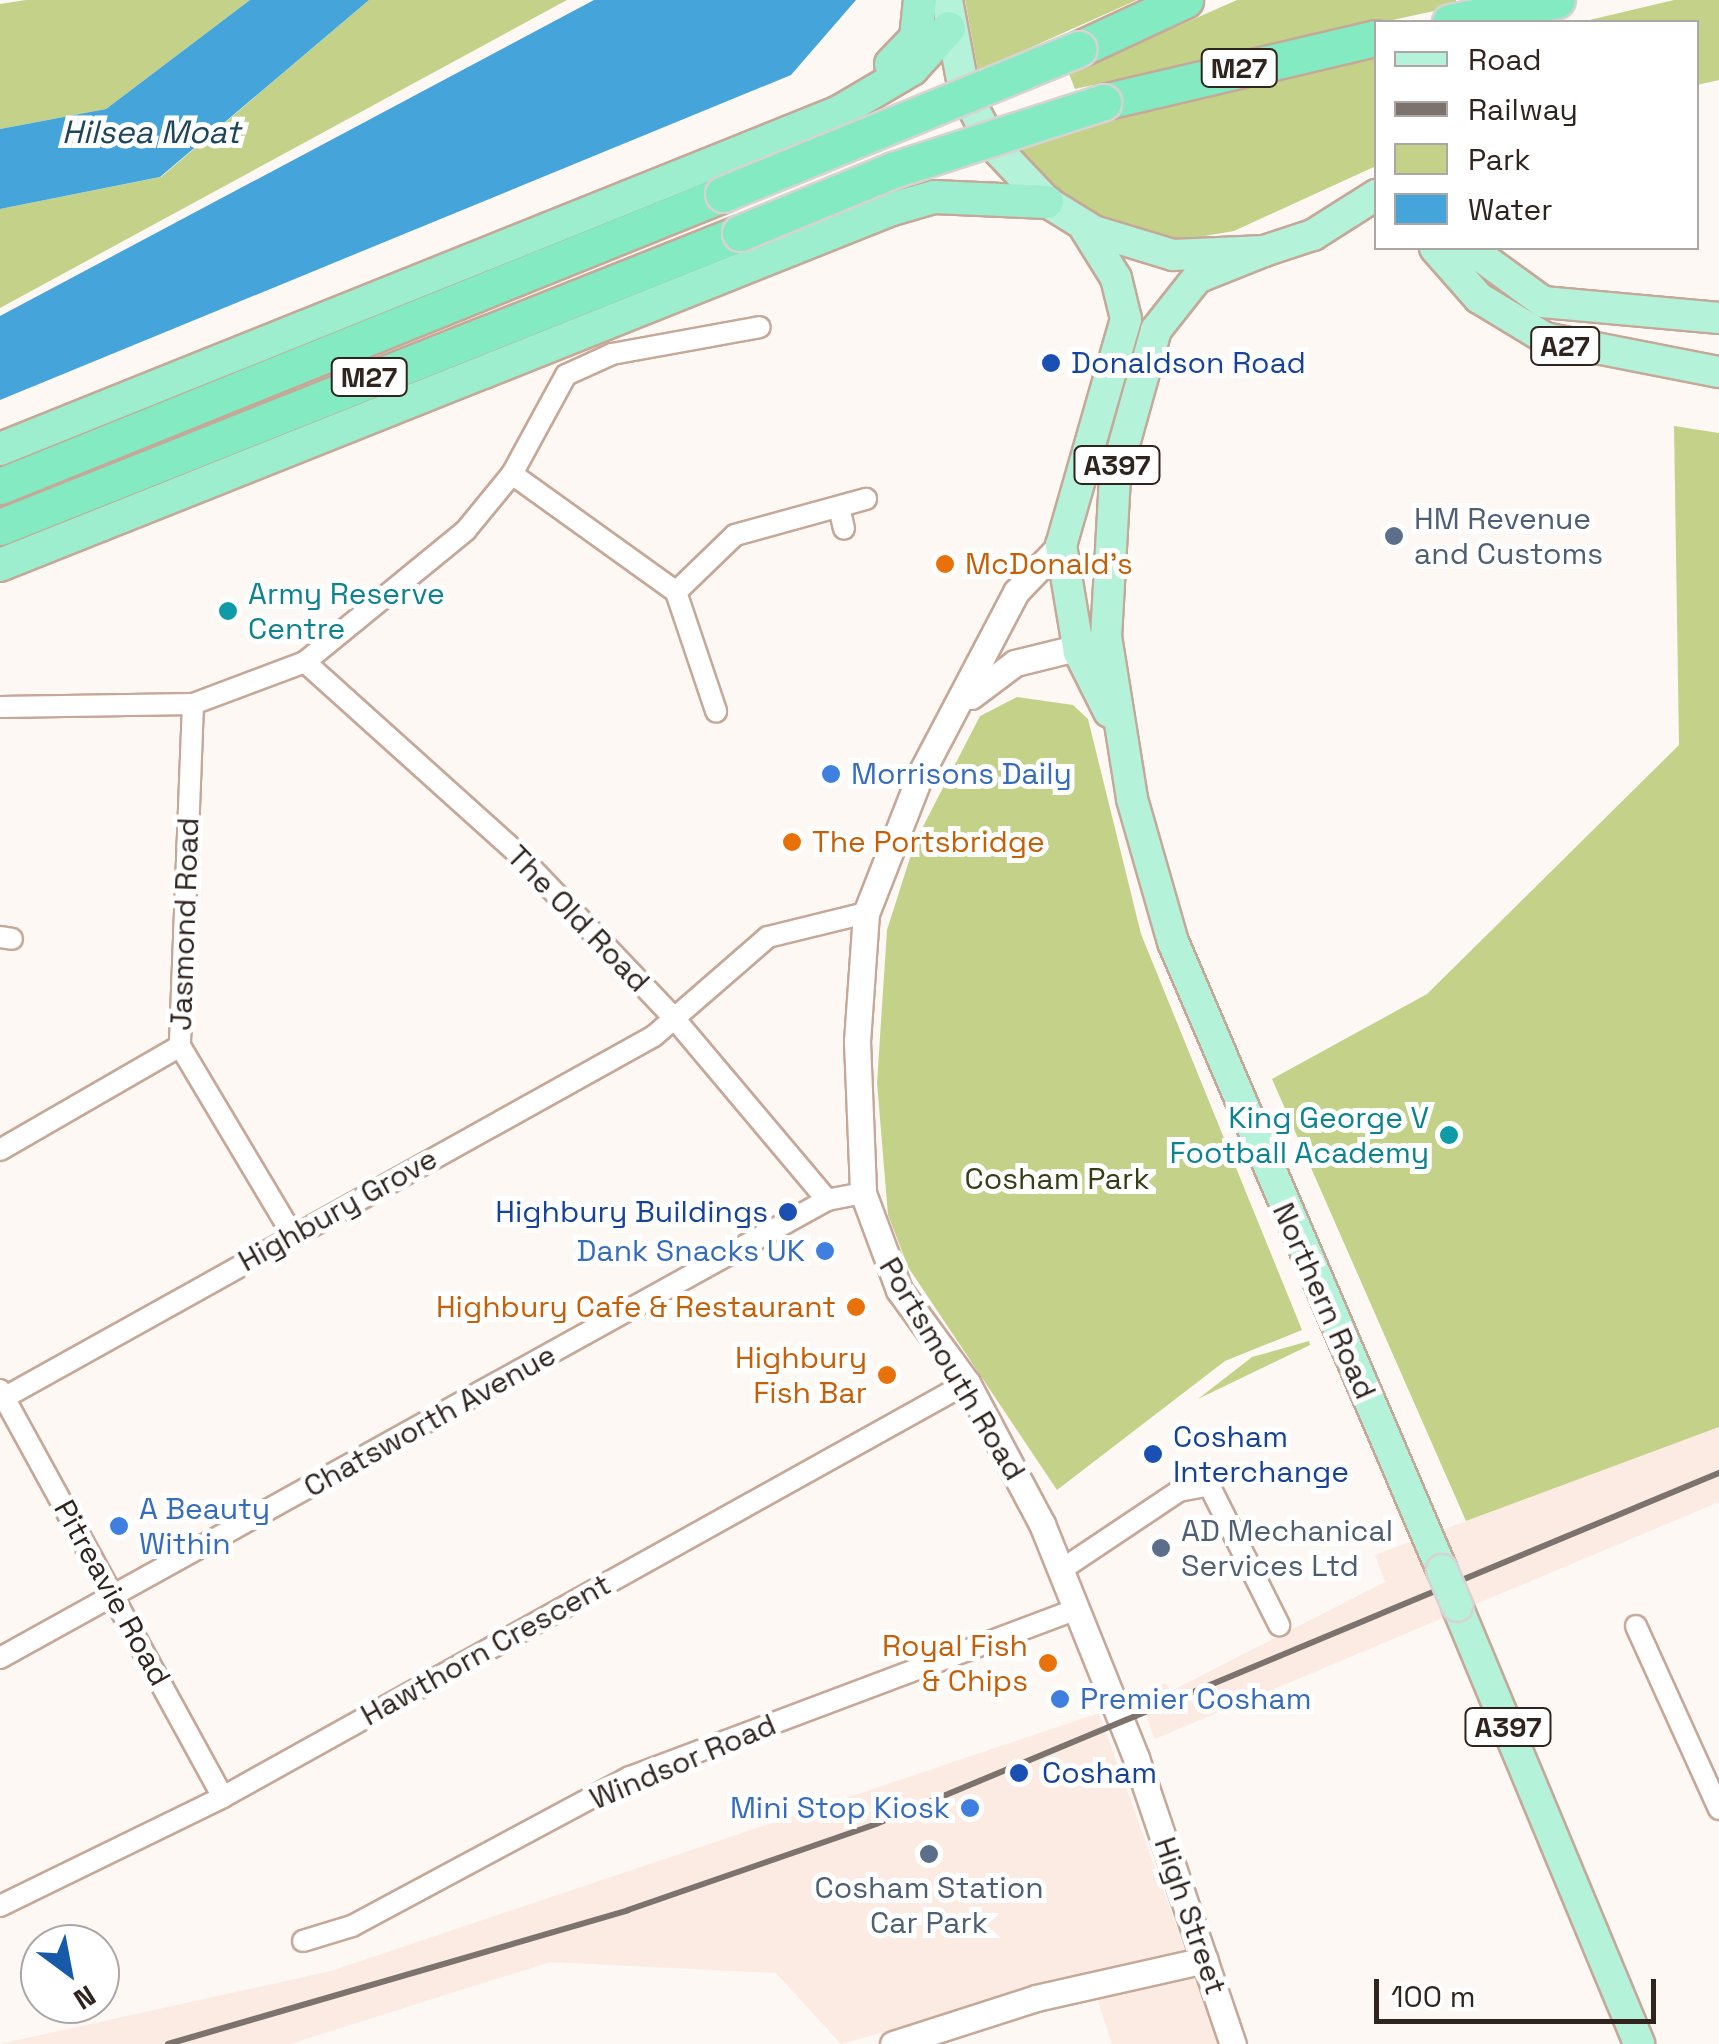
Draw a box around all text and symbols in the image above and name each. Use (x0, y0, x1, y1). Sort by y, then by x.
legend (1374, 20, 1699, 250)
text: Road (1468, 40, 1542, 79)
road number: M27 (1199, 45, 1279, 91)
text: Railway (1468, 90, 1578, 129)
water label: Hilsea Moat (62, 113, 240, 151)
text: Park (1468, 140, 1530, 179)
text: Water (1468, 190, 1553, 229)
road number: A27 (1530, 323, 1600, 369)
place label: Donaldson Road (1071, 345, 1306, 381)
marker: Donaldson Road (1040, 352, 1062, 374)
road number: M27 (329, 354, 409, 400)
road number: A397 (1072, 442, 1162, 488)
place label: HM Revenue and Customs (1414, 501, 1603, 572)
marker: HM Revenue and Customs (1383, 525, 1405, 547)
place label: McDonald's (965, 546, 1133, 582)
marker: McDonald's (934, 553, 956, 575)
place label: Army Reserve Centre (248, 576, 445, 646)
marker: Army Reserve Centre (217, 600, 239, 622)
place label: Morrisons Daily (851, 756, 1072, 792)
marker: Morrisons Daily (820, 763, 842, 785)
street label: Jasmond Road (163, 817, 207, 1031)
place label: The Portsbridge (812, 824, 1045, 860)
marker: The Portsbridge (781, 831, 803, 853)
street label: The Old Road (499, 838, 657, 1000)
place label: King George V Football Academy (1169, 1100, 1429, 1170)
marker: King George V Football Academy (1438, 1124, 1460, 1146)
street label: Highbury Grove (232, 1141, 444, 1279)
park label: Cosham Park (964, 1161, 1150, 1197)
place label: Highbury Buildings (495, 1194, 768, 1230)
street label: Northern Road (1265, 1197, 1383, 1405)
marker: Highbury Buildings (777, 1201, 799, 1223)
place label: Dank Snacks UK (576, 1233, 805, 1269)
marker: Dank Snacks UK (814, 1240, 836, 1262)
street label: Portsmouth Road (871, 1251, 1033, 1487)
place label: Highbury Cafe & Restaurant (436, 1289, 836, 1325)
marker: Highbury Cafe & Restaurant (845, 1296, 867, 1318)
street label: Chatsworth Avenue (298, 1337, 562, 1505)
place label: Highbury Fish Bar (735, 1340, 867, 1410)
marker: Highbury Fish Bar (876, 1364, 898, 1386)
place label: Cosham Interchange (1173, 1419, 1349, 1490)
marker: Cosham Interchange (1142, 1443, 1164, 1465)
place label: A Beauty Within (139, 1491, 271, 1562)
street label: Pitreavie Road (46, 1494, 178, 1692)
place label: AD Mechanical Services Ltd (1181, 1513, 1393, 1584)
marker: A Beauty Within (108, 1515, 130, 1537)
marker: AD Mechanical Services Ltd (1150, 1537, 1172, 1559)
street label: Hawthorn Crescent (355, 1566, 617, 1734)
place label: Royal Fish & Chips (882, 1628, 1028, 1698)
marker: Royal Fish & Chips (1037, 1652, 1059, 1674)
place label: Premier Cosham (1080, 1681, 1312, 1717)
marker: Premier Cosham (1049, 1688, 1071, 1710)
road number: A397 (1463, 1704, 1553, 1750)
street label: Windsor Road (585, 1707, 781, 1817)
place label: Cosham (1042, 1755, 1157, 1791)
marker: Cosham (1006, 1760, 1032, 1786)
place label: Mini Stop Kiosk (730, 1790, 950, 1826)
marker: Mini Stop Kiosk (959, 1797, 981, 1819)
street label: High Street (1146, 1833, 1234, 1999)
marker: Cosham Station Car Park (918, 1843, 940, 1865)
place label: Cosham Station Car Park (814, 1870, 1044, 1940)
north arrow (20, 1924, 120, 2024)
scale bar (1379, 1959, 1662, 2021)
text: 100 m (1391, 1977, 1476, 2016)
text: N (67, 1978, 102, 2018)

